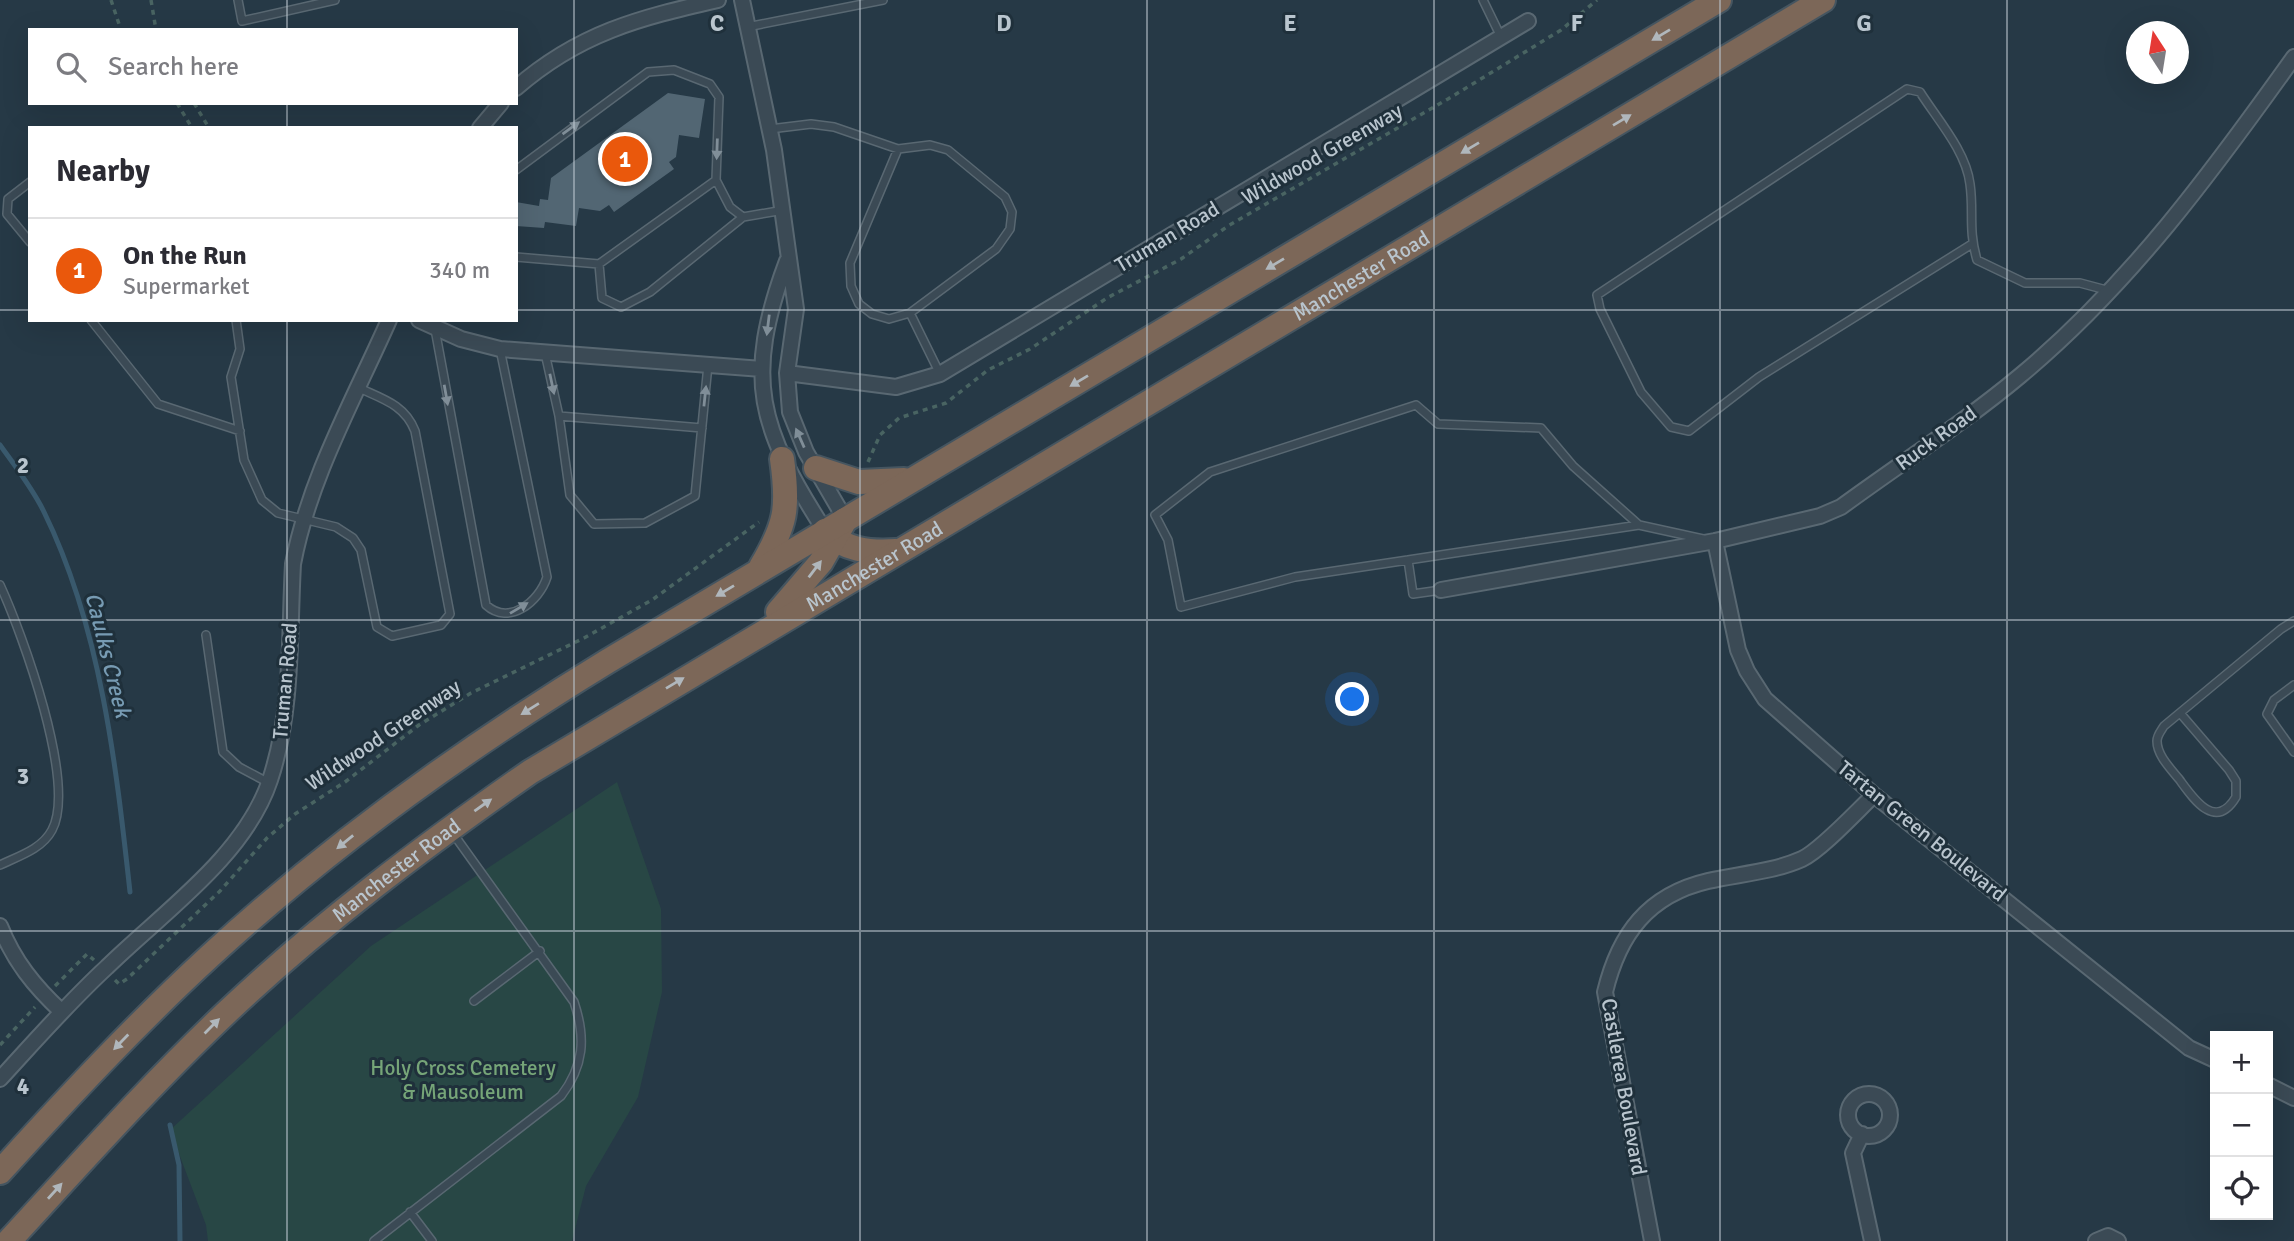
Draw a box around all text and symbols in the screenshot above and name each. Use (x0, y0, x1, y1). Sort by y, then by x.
text: C (710, 9, 724, 38)
text: D (996, 9, 1012, 38)
text: E (1283, 9, 1297, 38)
text: F (1571, 9, 1583, 38)
text: G (1856, 9, 1872, 38)
north arrow (2126, 21, 2189, 84)
search box (28, 28, 518, 105)
one-way arrow (1651, 29, 1670, 41)
icon: search (52, 48, 90, 86)
text: Search here (108, 51, 239, 83)
street label: Wildwood Greenway (1237, 97, 1407, 211)
one-way arrow (1612, 114, 1631, 126)
one-way arrow (562, 122, 580, 136)
pin: 1 (602, 133, 648, 185)
one-way arrow (711, 138, 722, 160)
one-way arrow (1461, 142, 1480, 154)
text: Nearby (56, 153, 150, 190)
street label: Truman Road (1110, 196, 1224, 278)
street label: Manchester Road (1288, 225, 1434, 327)
text: On the Run (123, 240, 247, 272)
text: 1 (73, 256, 85, 285)
text: 340 m (429, 256, 490, 285)
one-way arrow (1265, 258, 1284, 271)
text: Supermarket (123, 272, 250, 301)
one-way arrow (762, 314, 773, 336)
one-way arrow (547, 373, 558, 395)
one-way arrow (1070, 374, 1089, 387)
one-way arrow (441, 384, 452, 406)
one-way arrow (700, 385, 711, 407)
street label: Ruck Road (1890, 400, 1982, 476)
one-way arrow (794, 428, 805, 449)
text: 2 (17, 451, 29, 480)
street label: Manchester Road (801, 516, 947, 617)
one-way arrow (808, 560, 822, 578)
one-way arrow (715, 585, 734, 598)
water label: Caulks Creek (78, 589, 138, 723)
one-way arrow (509, 602, 529, 615)
street label: Truman Road (267, 622, 303, 740)
street label: Wildwood Greenway (301, 673, 466, 796)
one-way arrow (666, 677, 685, 689)
your location (1335, 682, 1369, 716)
one-way arrow (520, 702, 539, 715)
street label: Tartan Green Boulevard (1832, 755, 2012, 907)
text: 3 (17, 762, 29, 791)
one-way arrow (474, 798, 492, 812)
street label: Manchester Road (327, 813, 466, 928)
one-way arrow (337, 834, 354, 849)
street label: Castlerea Boulevard (1596, 996, 1652, 1178)
one-way arrow (204, 1018, 221, 1035)
map controls (2210, 1031, 2273, 1220)
button: + (2210, 1031, 2273, 1094)
one-way arrow (113, 1034, 130, 1051)
park label: Holy Cross Cemetery & Mausoleum (370, 1055, 556, 1105)
text: 4 (17, 1072, 29, 1101)
button: − (2210, 1094, 2273, 1157)
button: locate (2210, 1157, 2273, 1220)
one-way arrow (47, 1182, 63, 1200)

